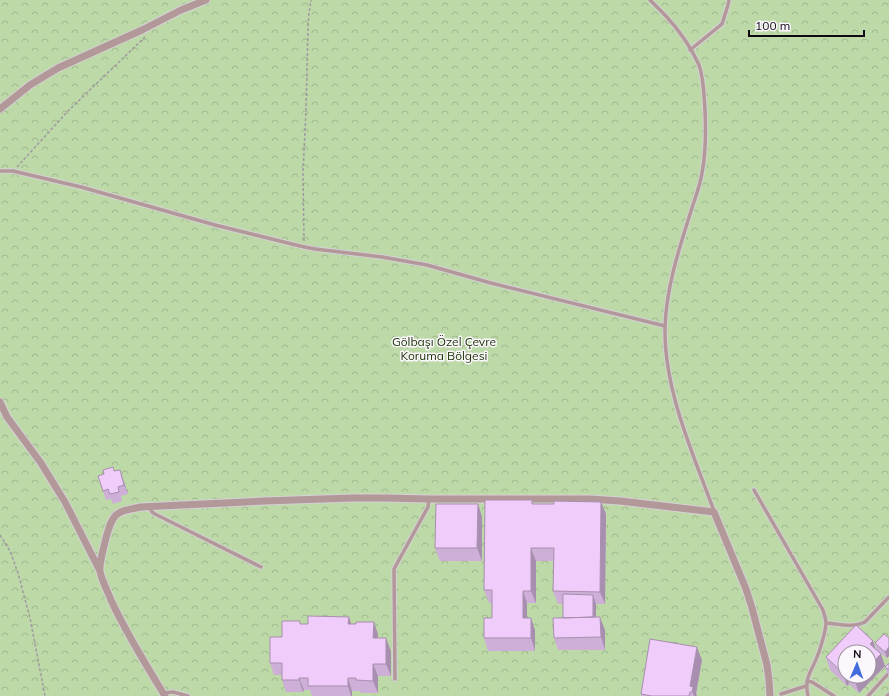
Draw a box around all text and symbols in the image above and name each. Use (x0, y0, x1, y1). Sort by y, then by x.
scale bar (749, 12, 864, 38)
text: 100 m (755, 18, 790, 33)
park label: Gölbaşı Özel Çevre Koruma Bölgesi (392, 334, 496, 363)
north arrow (837, 644, 877, 684)
text: N (853, 647, 862, 661)

